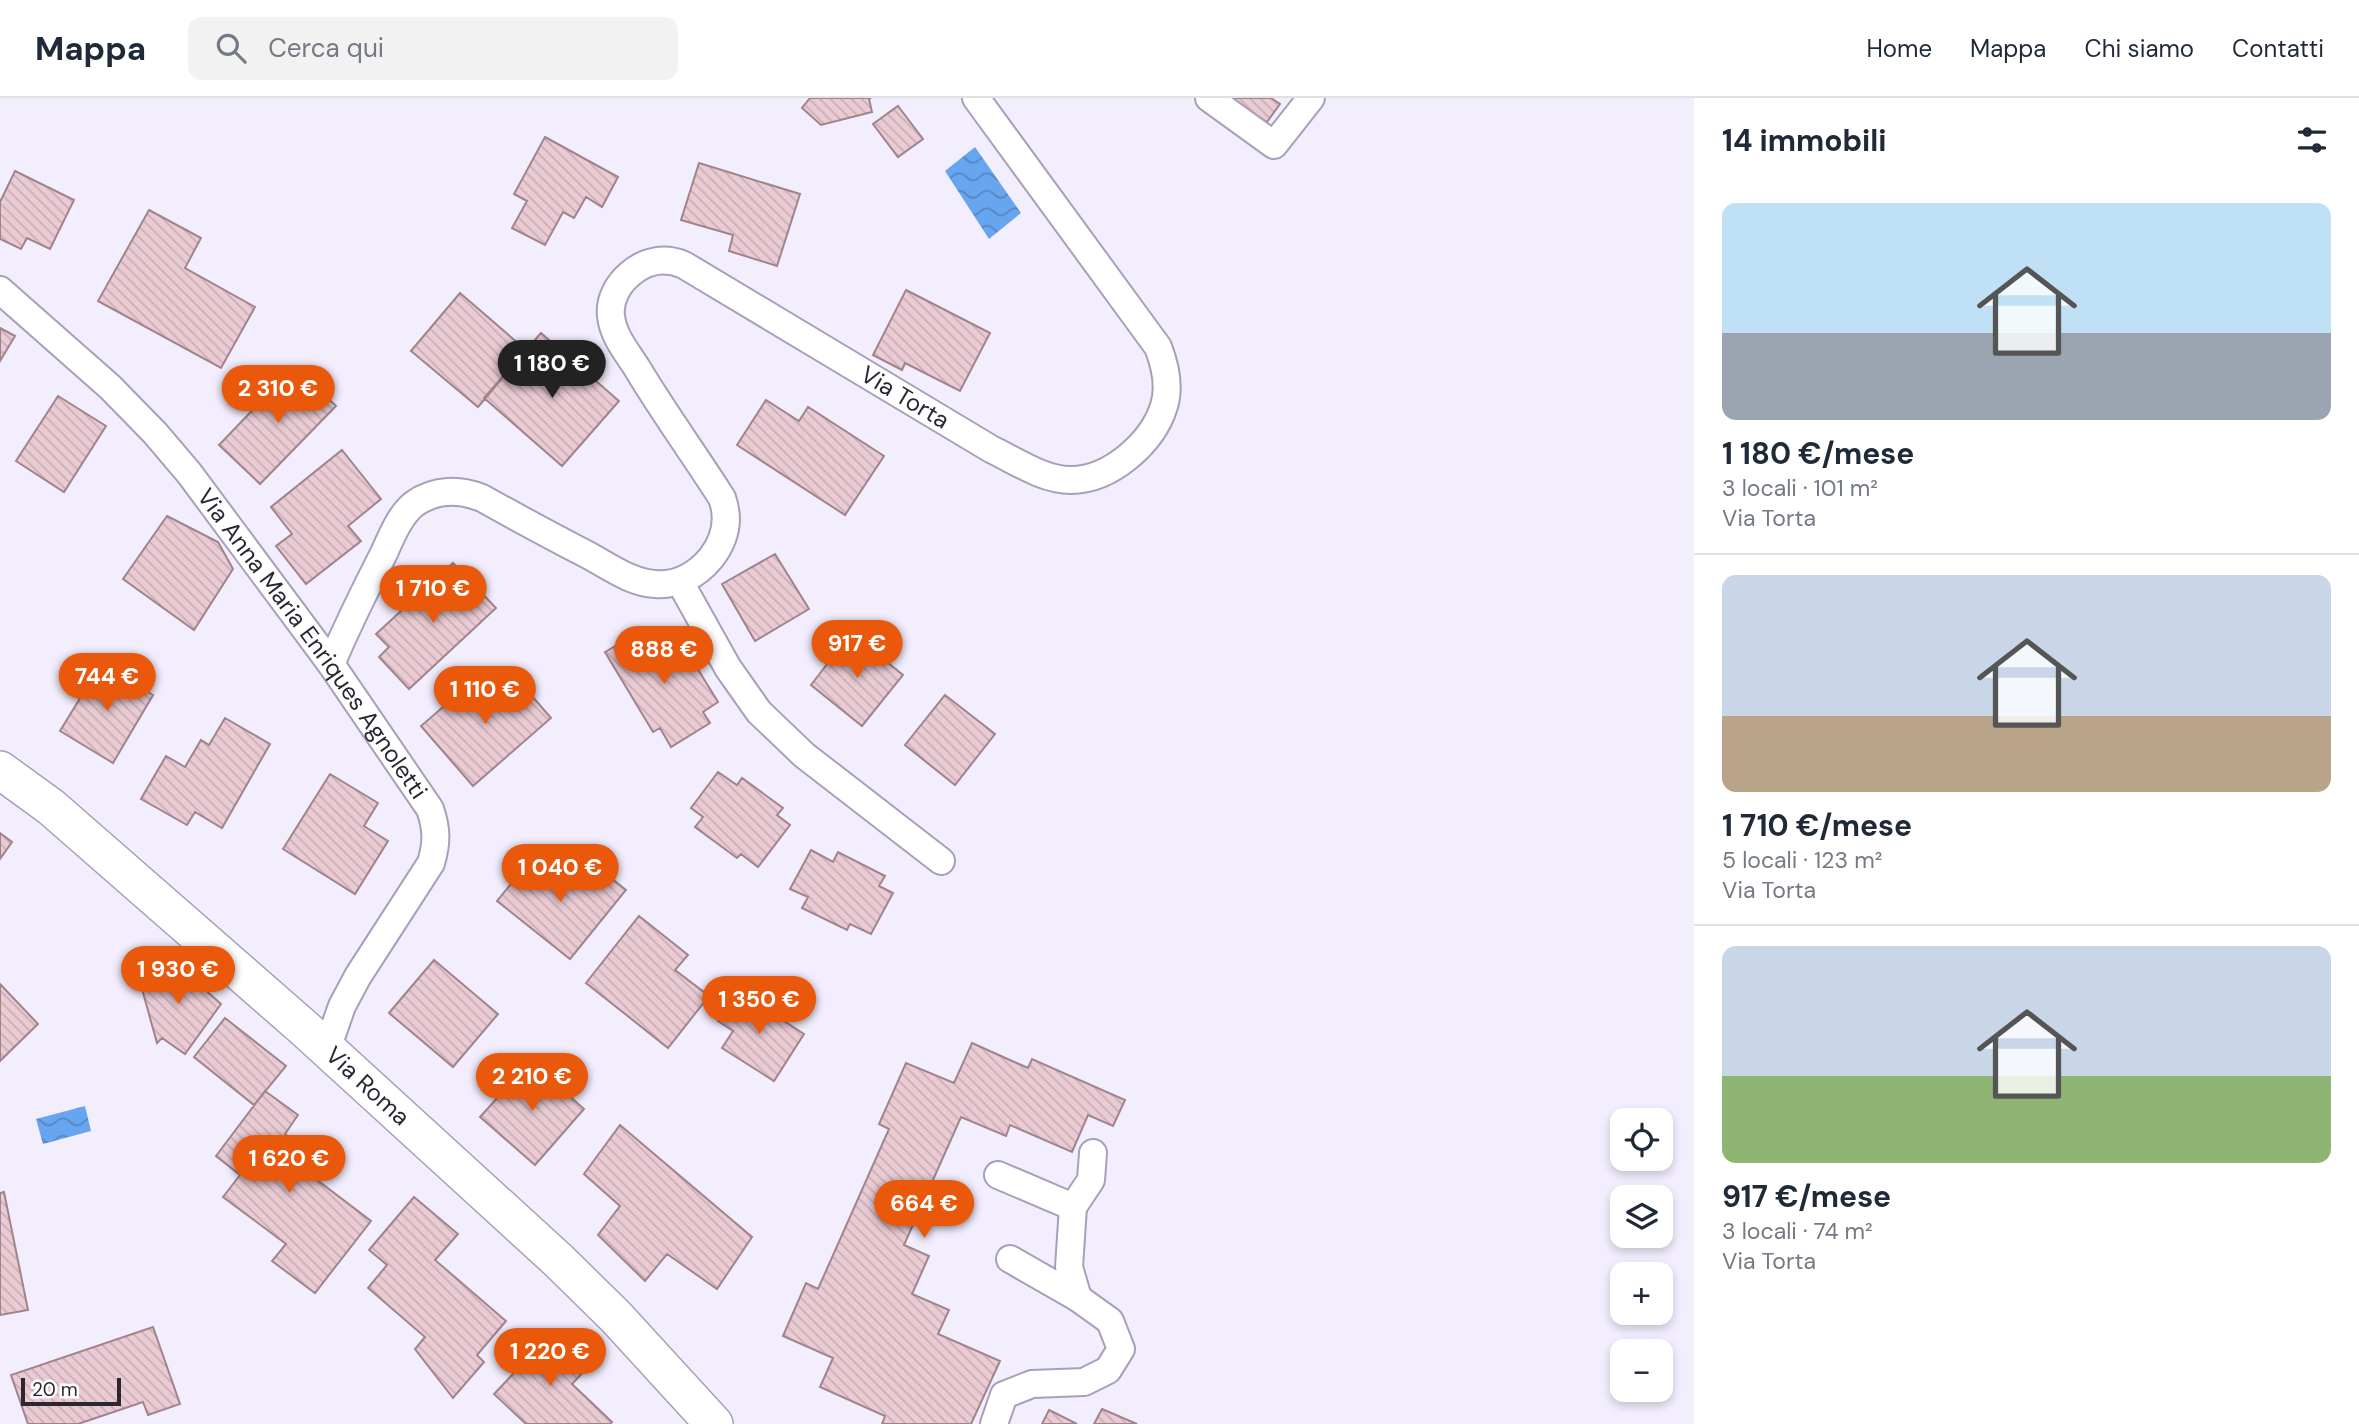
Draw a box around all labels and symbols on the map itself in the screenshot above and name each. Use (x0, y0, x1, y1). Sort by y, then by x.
pin: 1 180 € (487, 341, 617, 400)
street label: Via Torta (855, 358, 955, 436)
pin: 2 310 € (213, 366, 343, 425)
street label: Via Anna Maria Enriques Agnoletti (191, 482, 434, 805)
pin: 1 710 € (368, 566, 498, 625)
pin: 917 € (808, 620, 906, 680)
pin: 888 € (615, 626, 713, 686)
pin: 744 € (58, 654, 156, 713)
pin: 1 110 € (420, 666, 550, 726)
pin: 1 040 € (495, 844, 625, 904)
pin: 1 930 € (113, 946, 243, 1006)
pin: 1 350 € (694, 976, 824, 1036)
street label: Via Roma (319, 1039, 417, 1132)
pin: 2 210 € (467, 1054, 597, 1113)
pin: 1 620 € (224, 1136, 354, 1195)
pin: 664 € (875, 1180, 973, 1240)
pin: 1 220 € (485, 1328, 615, 1388)
scale bar (21, 1375, 121, 1407)

